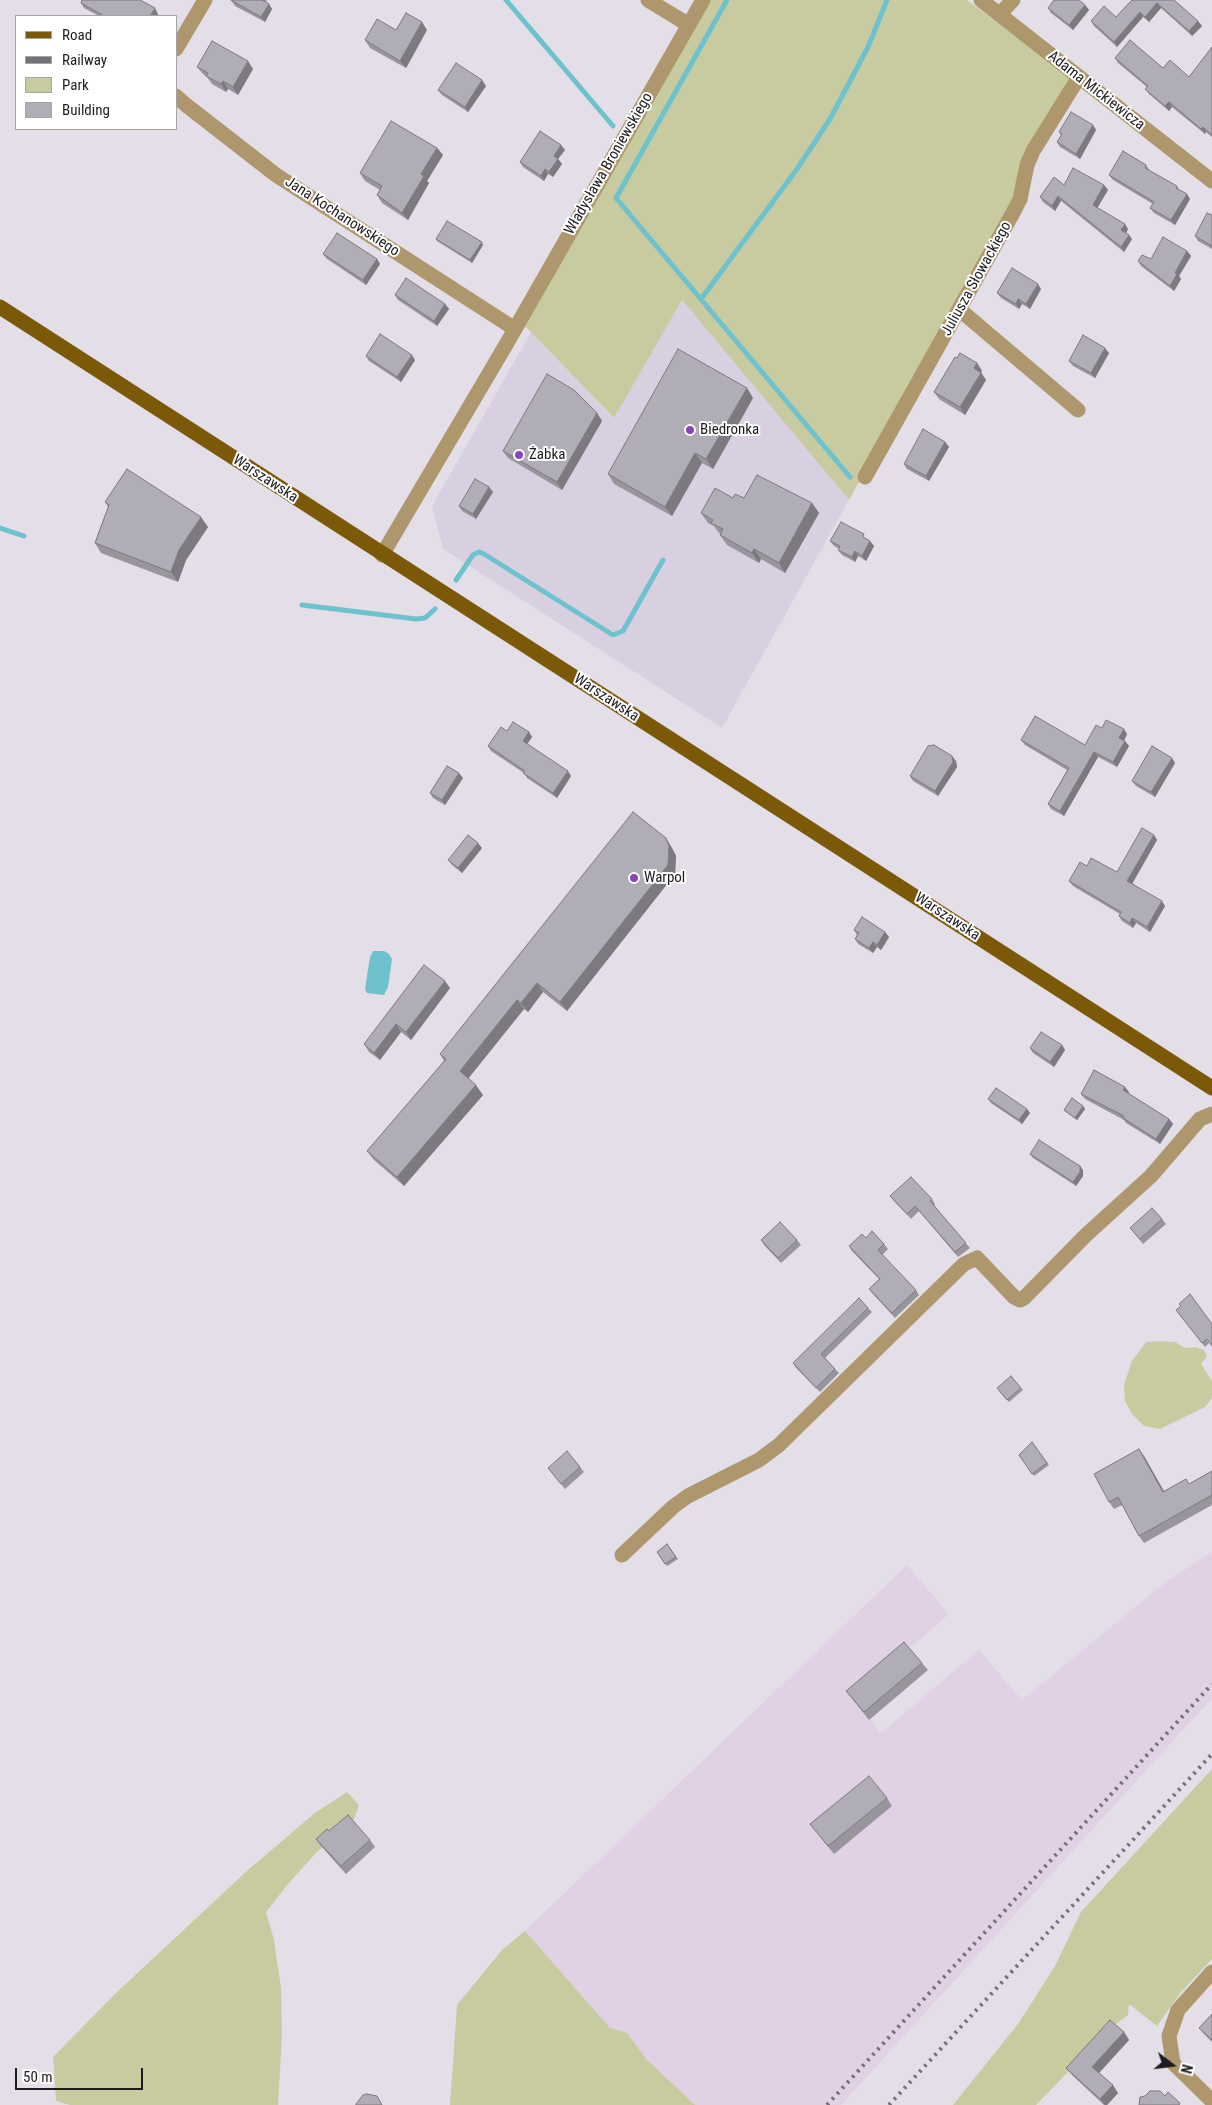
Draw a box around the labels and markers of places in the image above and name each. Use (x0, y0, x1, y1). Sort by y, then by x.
place label: Biedronka (700, 421, 759, 439)
marker: Biedronka (684, 424, 696, 436)
place label: Żabka (529, 446, 565, 464)
marker: Żabka (513, 449, 525, 461)
place label: Warpol (644, 869, 685, 887)
marker: Warpol (628, 872, 640, 884)

